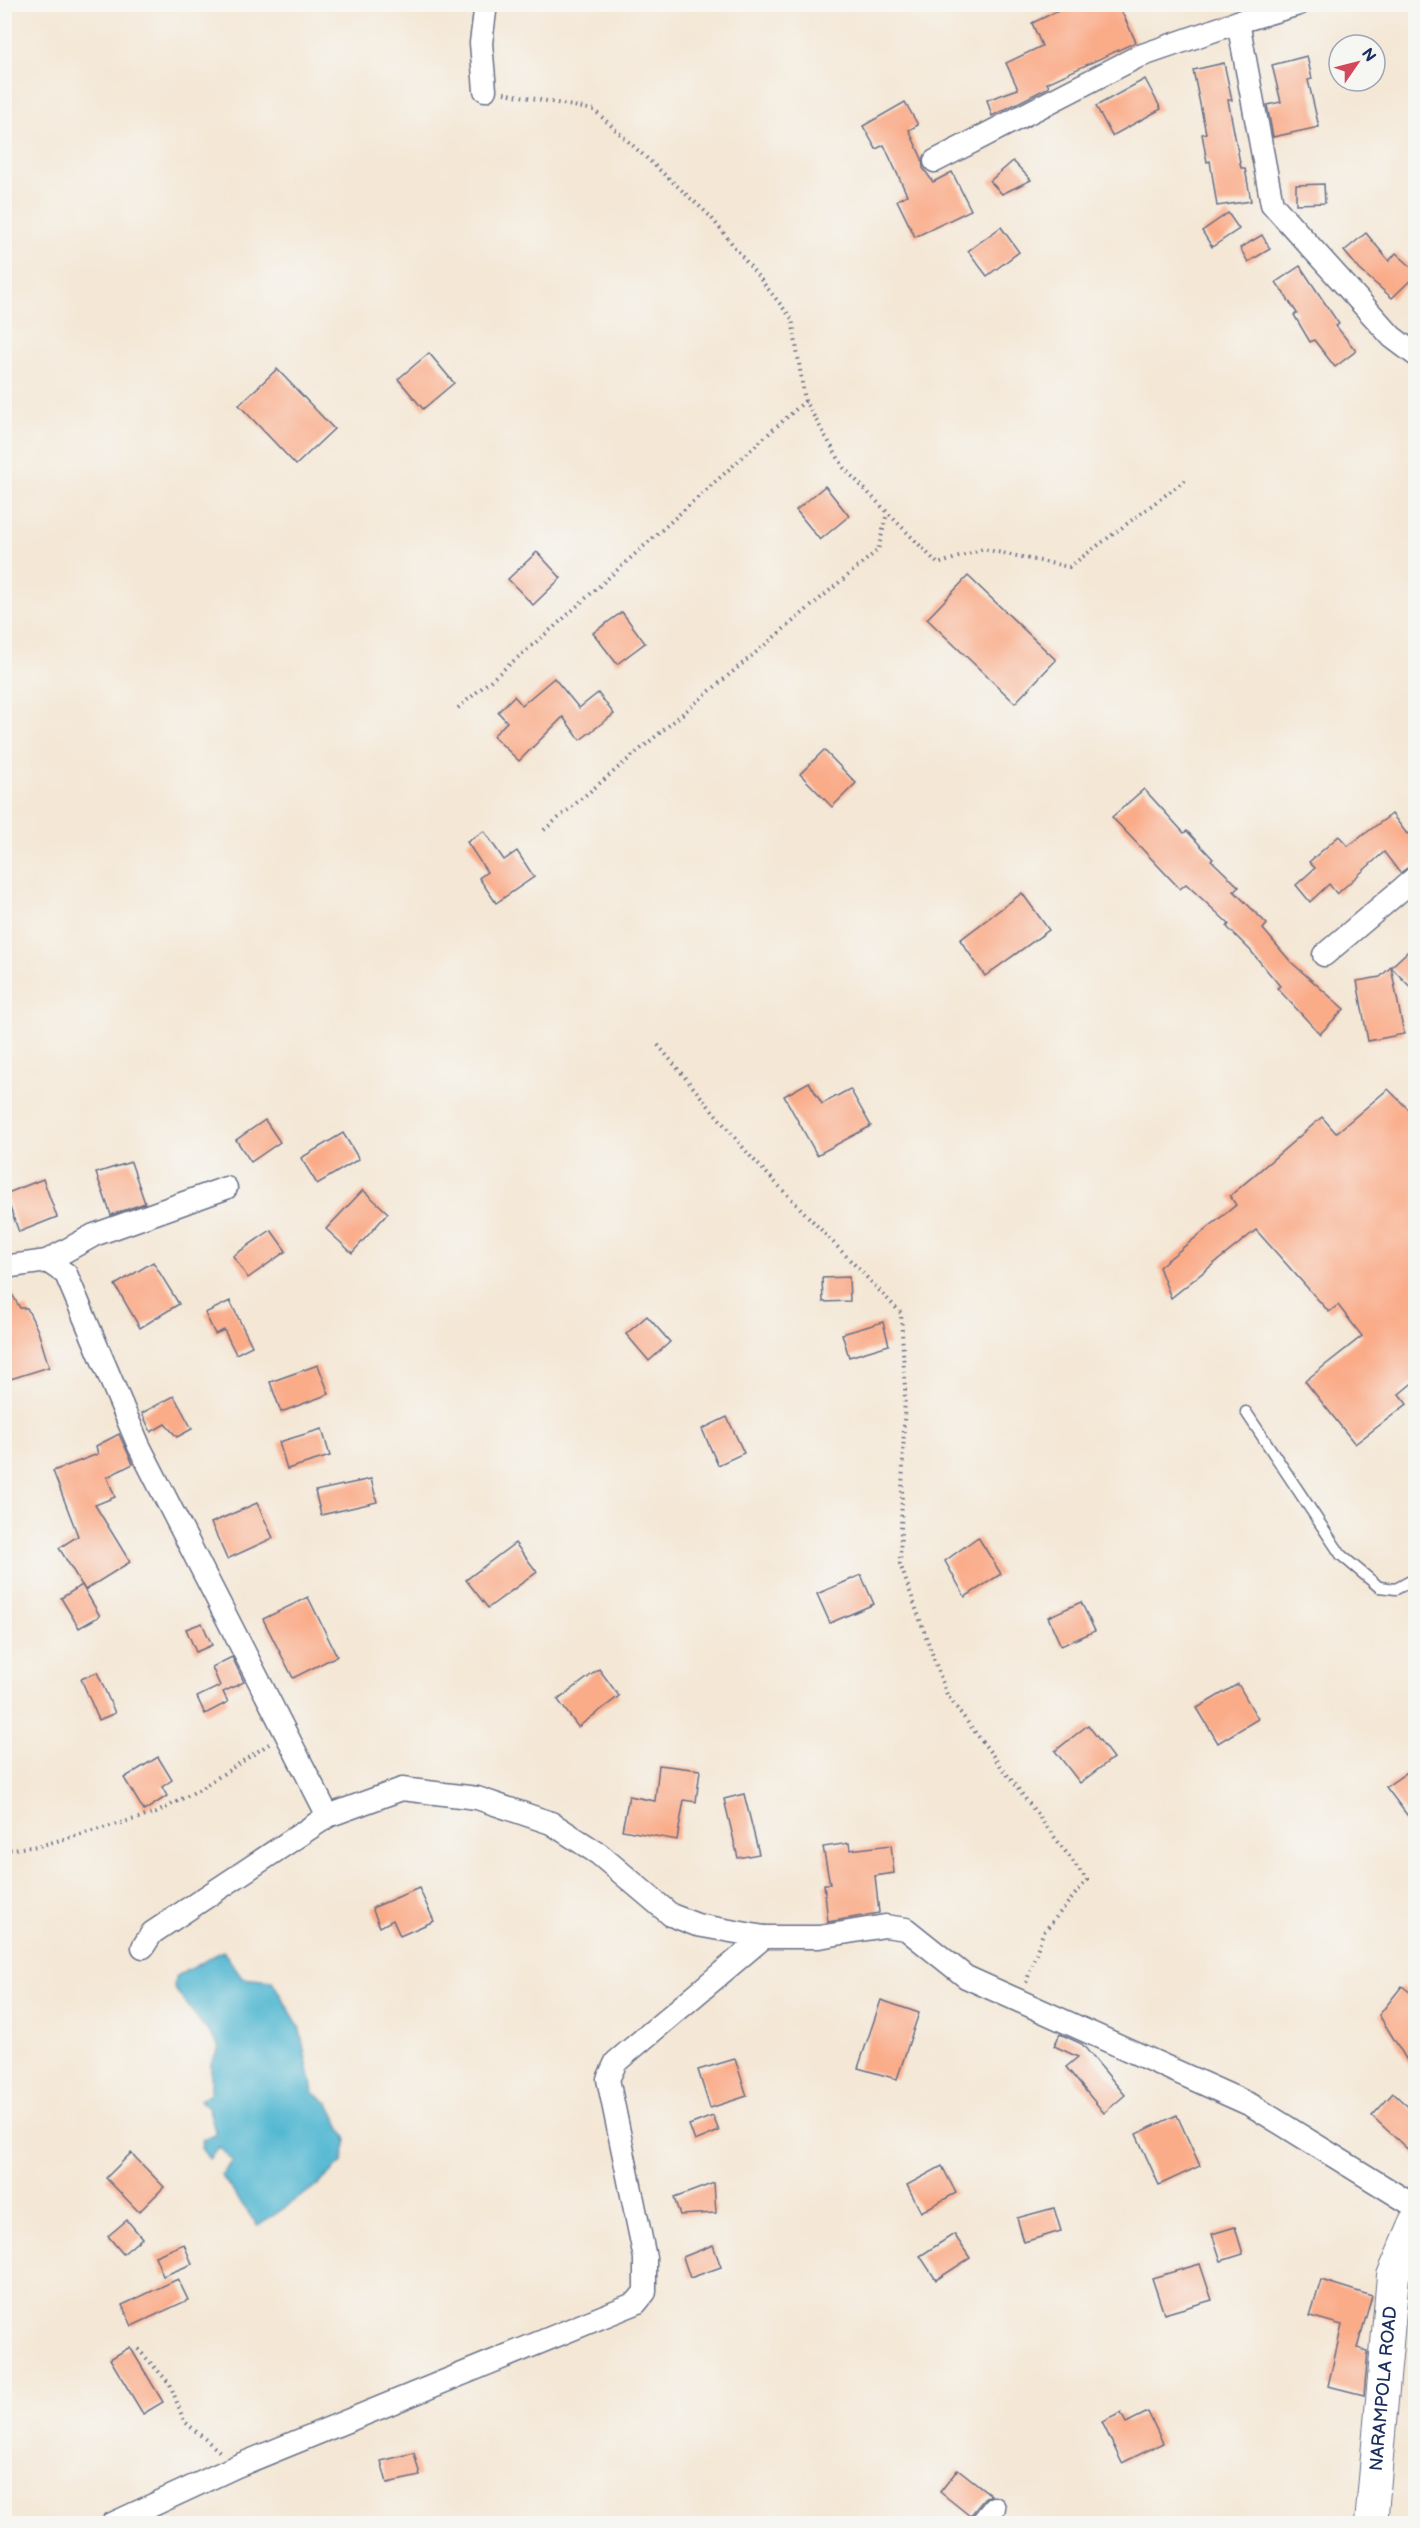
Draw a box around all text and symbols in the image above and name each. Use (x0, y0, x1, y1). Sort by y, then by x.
north arrow (1327, 33, 1387, 93)
text: N (1357, 45, 1379, 66)
street label: NARAMPOLA ROAD (1366, 2305, 1401, 2472)

